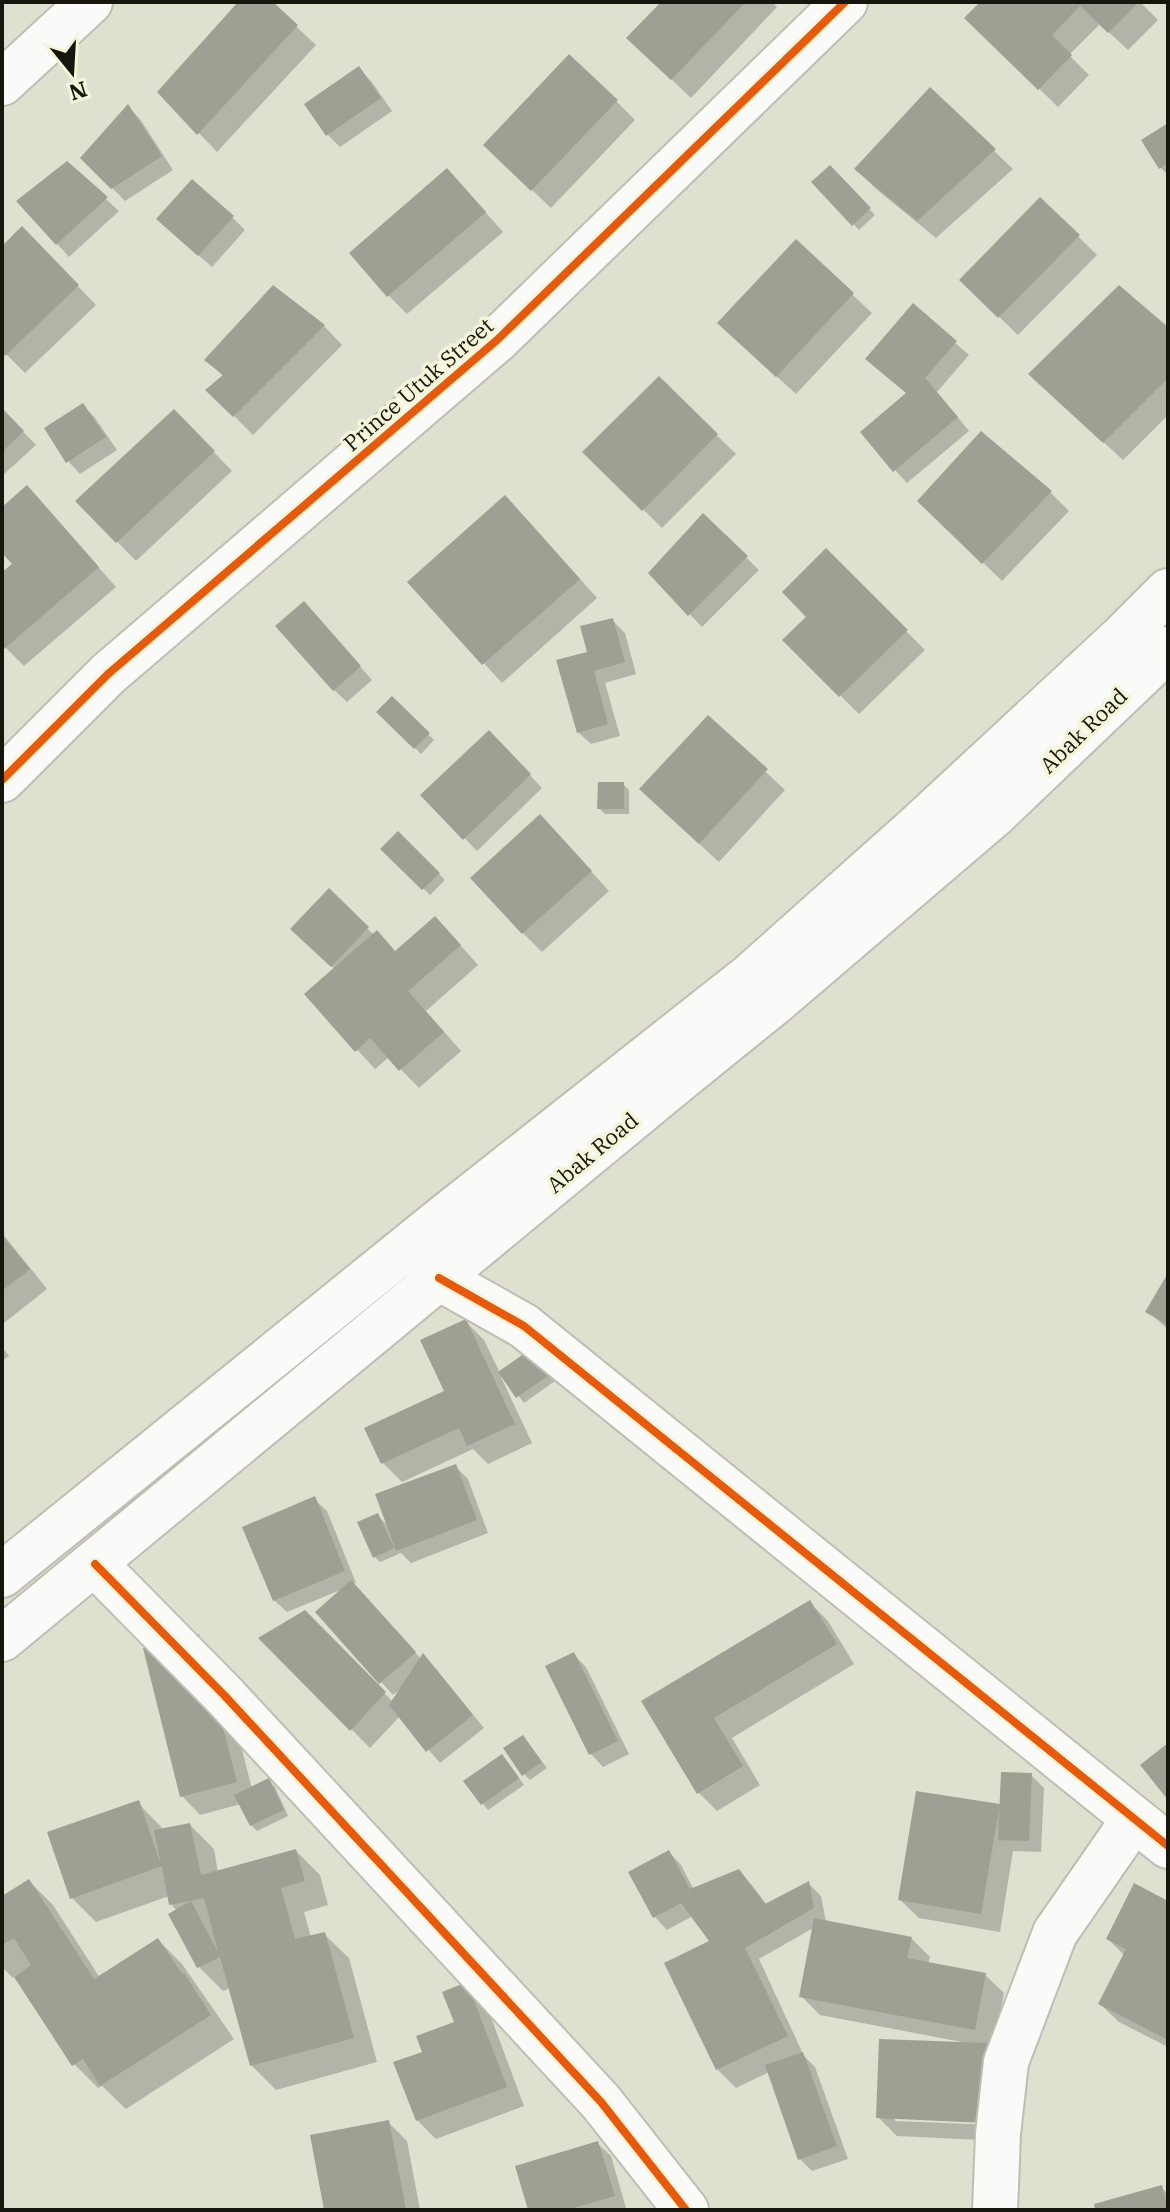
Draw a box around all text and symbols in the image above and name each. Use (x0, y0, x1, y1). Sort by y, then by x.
north arrow (32, 32, 112, 112)
text: N (66, 75, 91, 108)
street label: Prince Utuk Street (337, 311, 499, 457)
street label: Abak Road (1033, 681, 1133, 779)
street label: Abak Road (540, 1105, 644, 1199)

